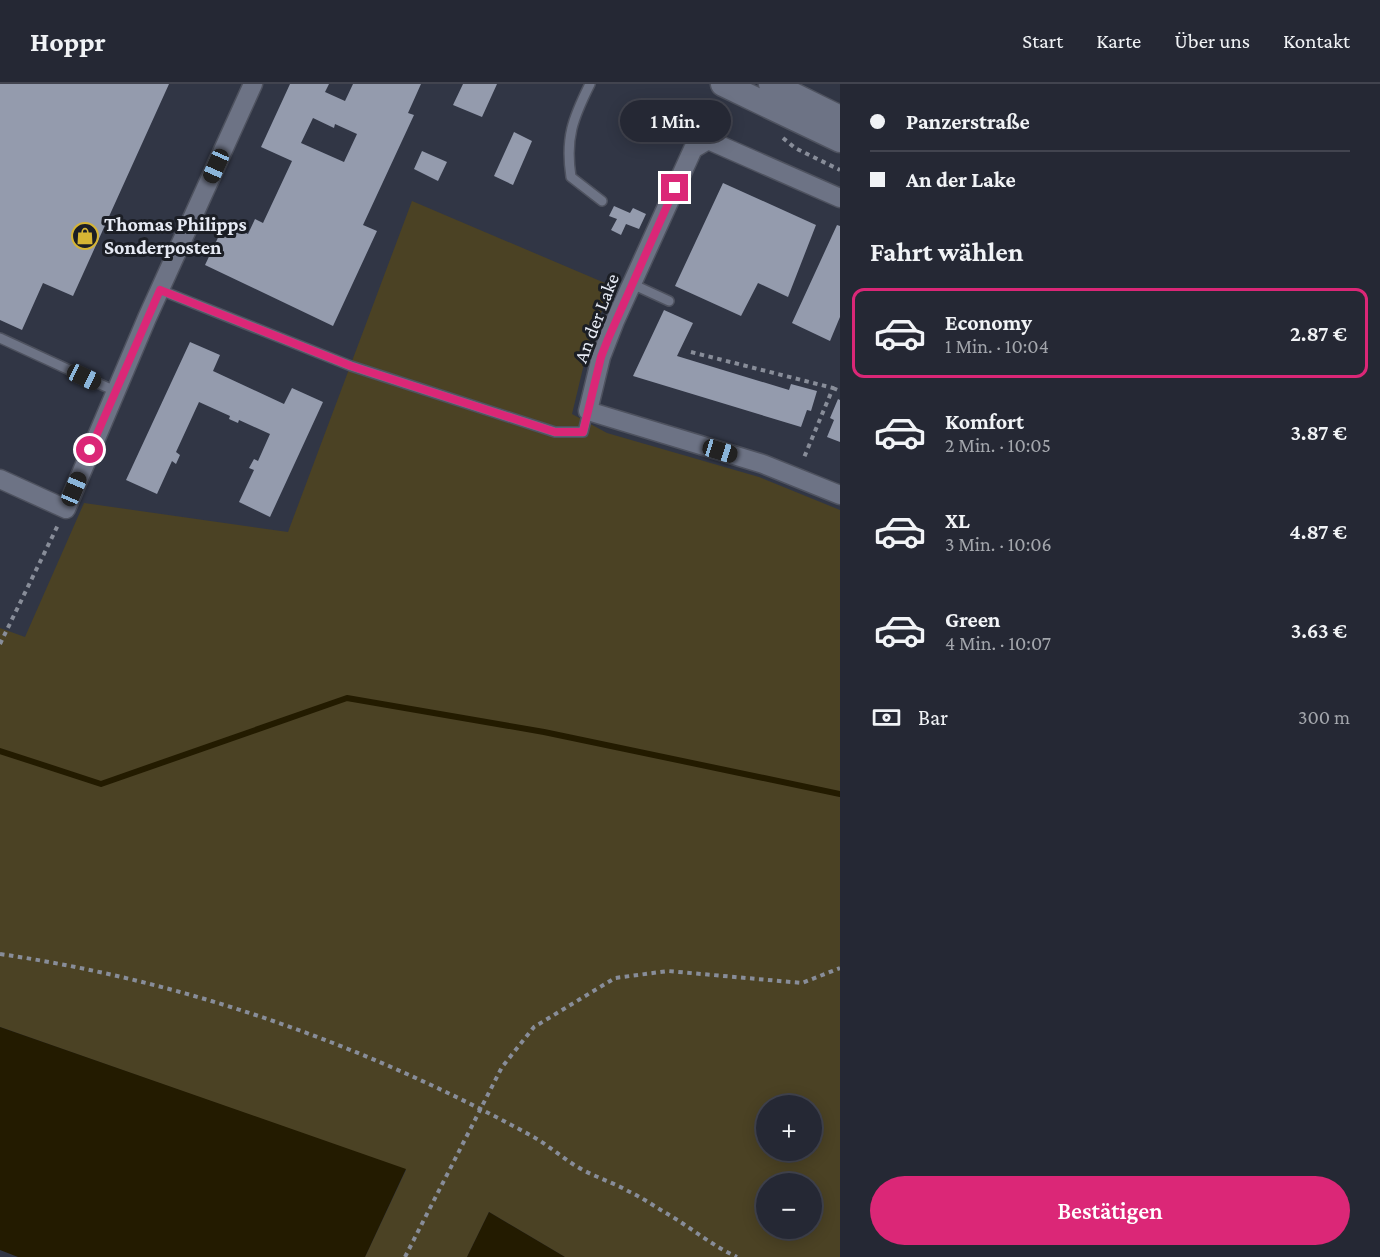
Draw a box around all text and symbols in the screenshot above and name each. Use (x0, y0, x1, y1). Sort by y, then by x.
text: Hoppr (30, 26, 106, 57)
text: Start (1022, 29, 1063, 53)
text: Karte (1096, 29, 1141, 53)
text: Über uns (1174, 29, 1250, 53)
text: Kontakt (1283, 29, 1350, 53)
callout: 1 Min. (620, 101, 730, 143)
text: Panzerstraße (906, 109, 1030, 134)
text: 1 Min. (650, 110, 701, 132)
car (200, 146, 232, 186)
text: An der Lake (906, 167, 1016, 192)
route end (661, 174, 688, 201)
place label: Thomas Philipps Sonderposten (104, 213, 247, 258)
shop icon: Thomas Philipps Sonderposten (70, 221, 100, 251)
text: Fahrt wählen (870, 237, 1023, 267)
street label: An der Lake (569, 270, 623, 366)
icon: car (873, 306, 927, 360)
text: Economy (945, 310, 1032, 335)
text: 2.87 € (1290, 321, 1347, 346)
text: 1 Min. · 10:04 (945, 335, 1049, 357)
car (64, 361, 104, 393)
icon: car (873, 405, 927, 459)
text: Komfort (945, 409, 1024, 434)
text: 3.87 € (1290, 420, 1347, 445)
text: 2 Min. · 10:05 (945, 434, 1051, 456)
route start (76, 436, 103, 463)
car (700, 437, 740, 465)
car (59, 469, 89, 509)
icon: car (873, 504, 927, 558)
text: XL (945, 508, 970, 533)
text: 4.87 € (1289, 519, 1347, 544)
text: 3 Min. · 10:06 (945, 533, 1052, 555)
icon: car (873, 603, 927, 657)
text: Green (945, 607, 1001, 632)
text: 3.63 € (1291, 618, 1347, 643)
text: 4 Min. · 10:07 (945, 632, 1051, 654)
icon: cash (870, 701, 903, 734)
text: Bar (918, 705, 948, 730)
text: 300 m (1298, 706, 1350, 728)
map controls (756, 1095, 822, 1239)
button: + (756, 1095, 822, 1161)
button: − (756, 1173, 822, 1239)
button: Bestätigen (870, 1176, 1350, 1245)

